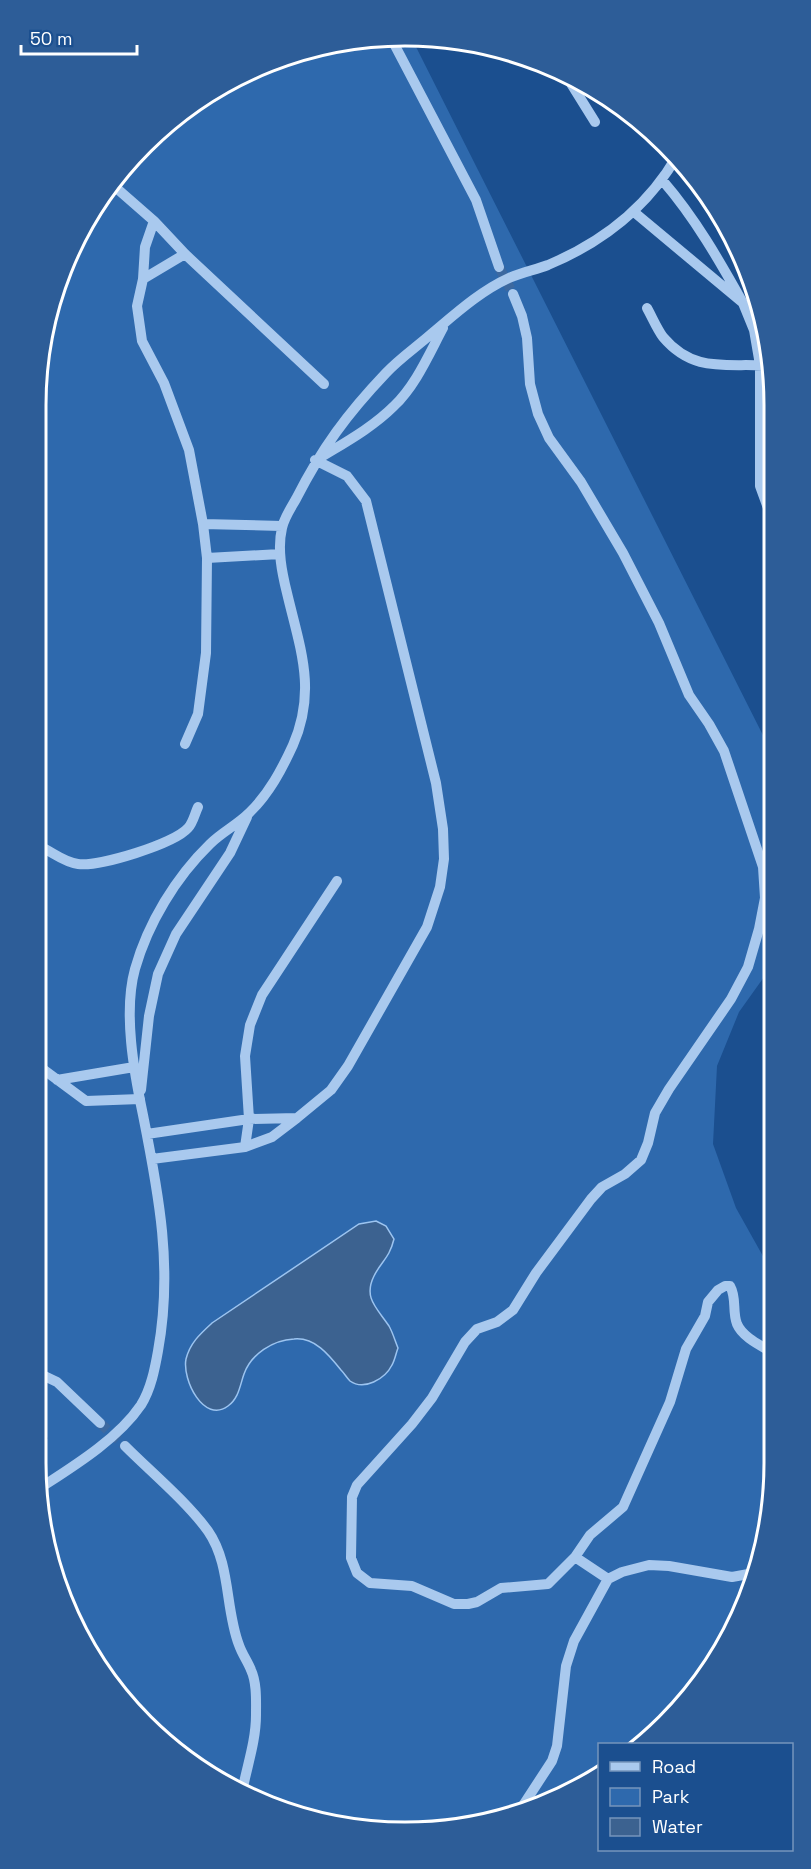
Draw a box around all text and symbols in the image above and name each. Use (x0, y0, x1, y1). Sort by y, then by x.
scale bar (21, 18, 136, 56)
text: 50 m (30, 27, 72, 50)
legend (598, 1743, 793, 1851)
text: Road (652, 1755, 696, 1778)
text: Park (652, 1785, 690, 1808)
text: Water (652, 1815, 703, 1838)

